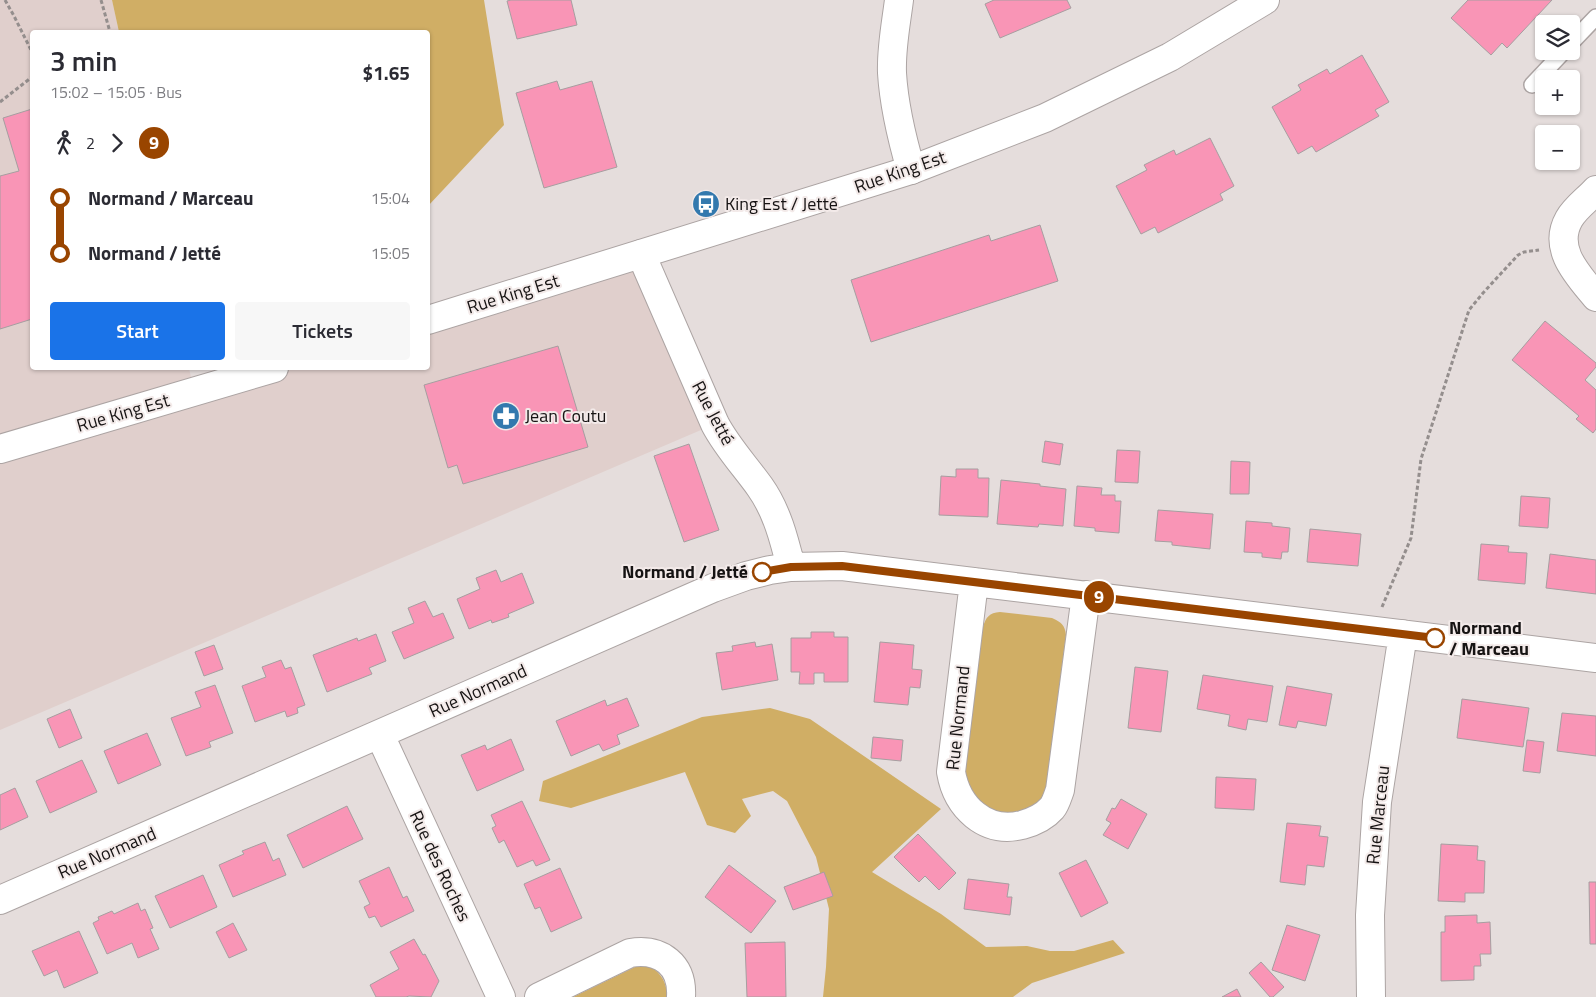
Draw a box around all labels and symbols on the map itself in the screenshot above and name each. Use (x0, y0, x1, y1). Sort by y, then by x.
street label: Rue King Est (850, 143, 950, 200)
bus stop icon: King Est / Jetté (691, 189, 721, 219)
place label: King Est / Jetté (725, 190, 838, 217)
street label: Rue King Est (463, 266, 563, 320)
street label: Rue Jetté (685, 376, 742, 450)
street label: Rue King Est (73, 386, 173, 439)
pharmacy icon: Jean Coutu (491, 401, 521, 431)
place label: Jean Coutu (525, 402, 606, 429)
place label: Normand / Jetté (622, 558, 748, 585)
marker: Normand / Jetté (752, 562, 772, 582)
line badge: 9 (1083, 581, 1115, 613)
place label: Normand / Marceau (1449, 614, 1529, 662)
marker: Normand / Marceau (1425, 628, 1445, 648)
street label: Rue Normand (424, 657, 531, 724)
street label: Rue Normand (939, 664, 976, 771)
street label: Rue Marceau (1359, 764, 1396, 866)
street label: Rue des Roches (403, 806, 478, 926)
street label: Rue Normand (53, 820, 160, 885)

